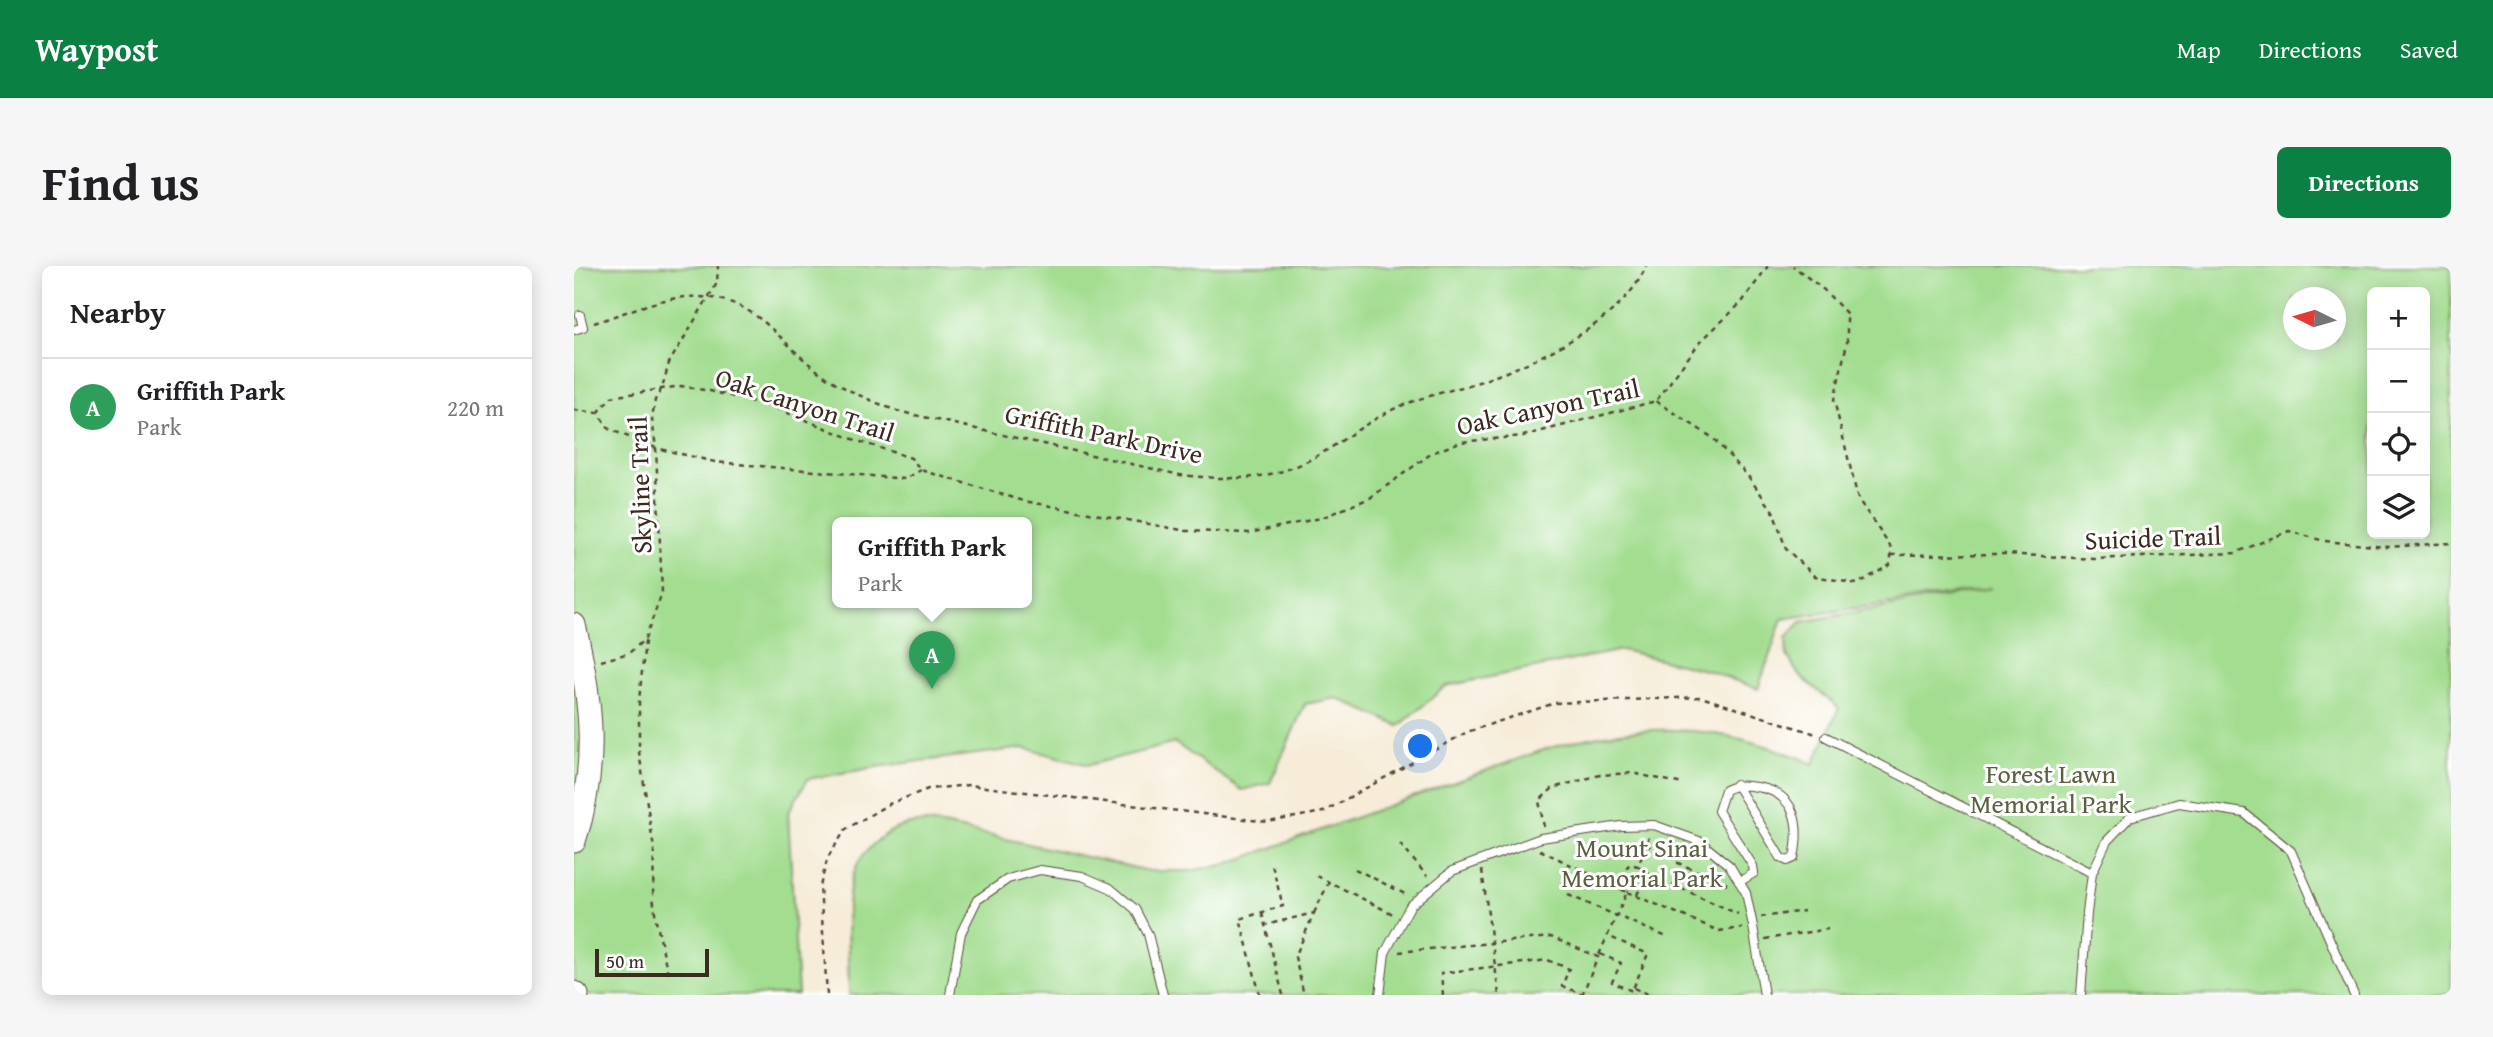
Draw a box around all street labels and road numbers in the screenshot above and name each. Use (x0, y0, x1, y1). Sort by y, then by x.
street label: Oak Canyon Trail (711, 357, 900, 452)
street label: Oak Canyon Trail (1453, 368, 1643, 445)
street label: Griffith Park Drive (1002, 394, 1206, 473)
street label: Skyline Trail (618, 415, 661, 555)
street label: Suicide Trail (2084, 516, 2222, 559)

